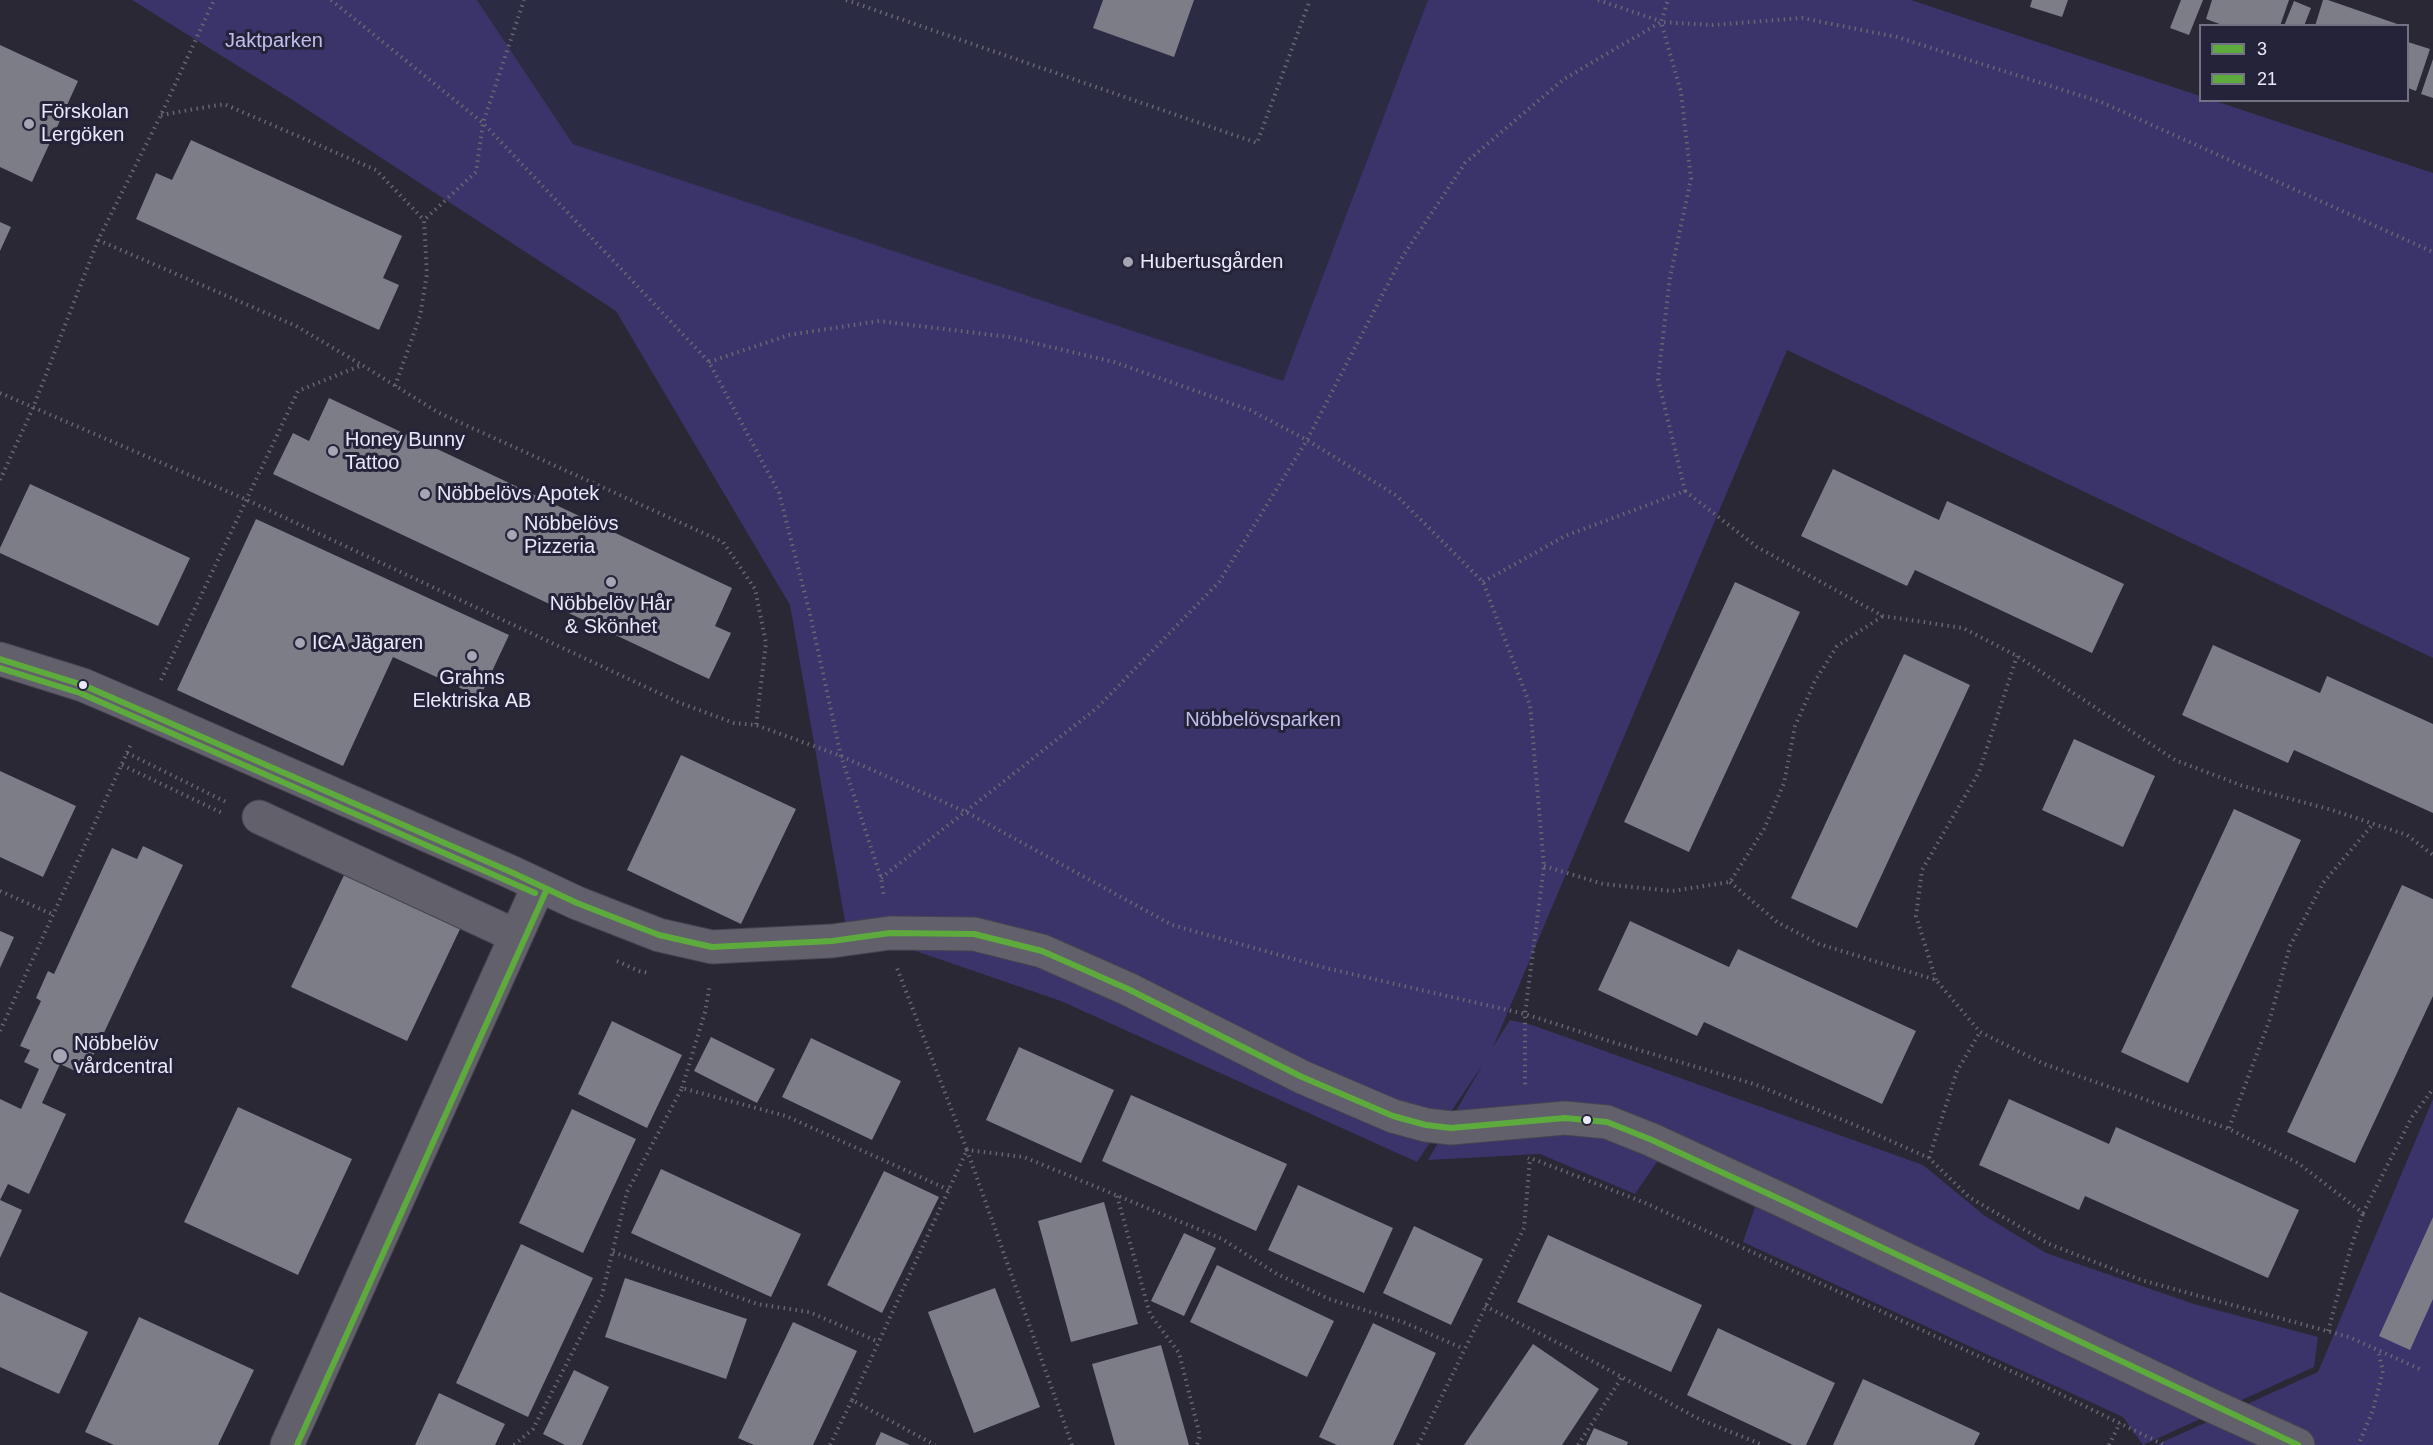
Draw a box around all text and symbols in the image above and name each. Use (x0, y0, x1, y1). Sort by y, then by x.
legend (2199, 24, 2409, 102)
park label: Jaktparken (225, 29, 323, 53)
text: 3 (2257, 39, 2267, 59)
text: 21 (2257, 69, 2277, 89)
place label: Förskolan Lergöken (41, 100, 129, 147)
marker: Förskolan Lergöken (22, 117, 36, 131)
place label: Hubertusgården (1140, 250, 1283, 274)
marker: Hubertusgården (1121, 255, 1135, 269)
place label: Honey Bunny Tattoo (345, 428, 465, 475)
marker: Honey Bunny Tattoo (326, 444, 340, 458)
place label: Nöbbelövs Apotek (437, 482, 599, 506)
marker: Nöbbelövs Apotek (418, 487, 432, 501)
place label: Nöbbelövs Pizzeria (524, 512, 619, 559)
marker: Nöbbelövs Pizzeria (505, 528, 519, 542)
marker: Nöbbelöv Hår & Skönhet (604, 575, 618, 589)
place label: Nöbbelöv Hår & Skönhet (550, 592, 672, 639)
place label: ICA Jägaren (312, 631, 423, 655)
marker: ICA Jägaren (293, 636, 307, 650)
marker: Grahns Elektriska AB (465, 649, 479, 663)
place label: Grahns Elektriska AB (413, 666, 531, 713)
unlabelled marker (77, 679, 89, 691)
park label: Nöbbelövsparken (1185, 708, 1341, 732)
place label: Nöbbelöv vårdcentral (74, 1032, 173, 1079)
marker: Nöbbelöv vårdcentral (51, 1047, 69, 1065)
unlabelled marker (1581, 1114, 1593, 1126)

